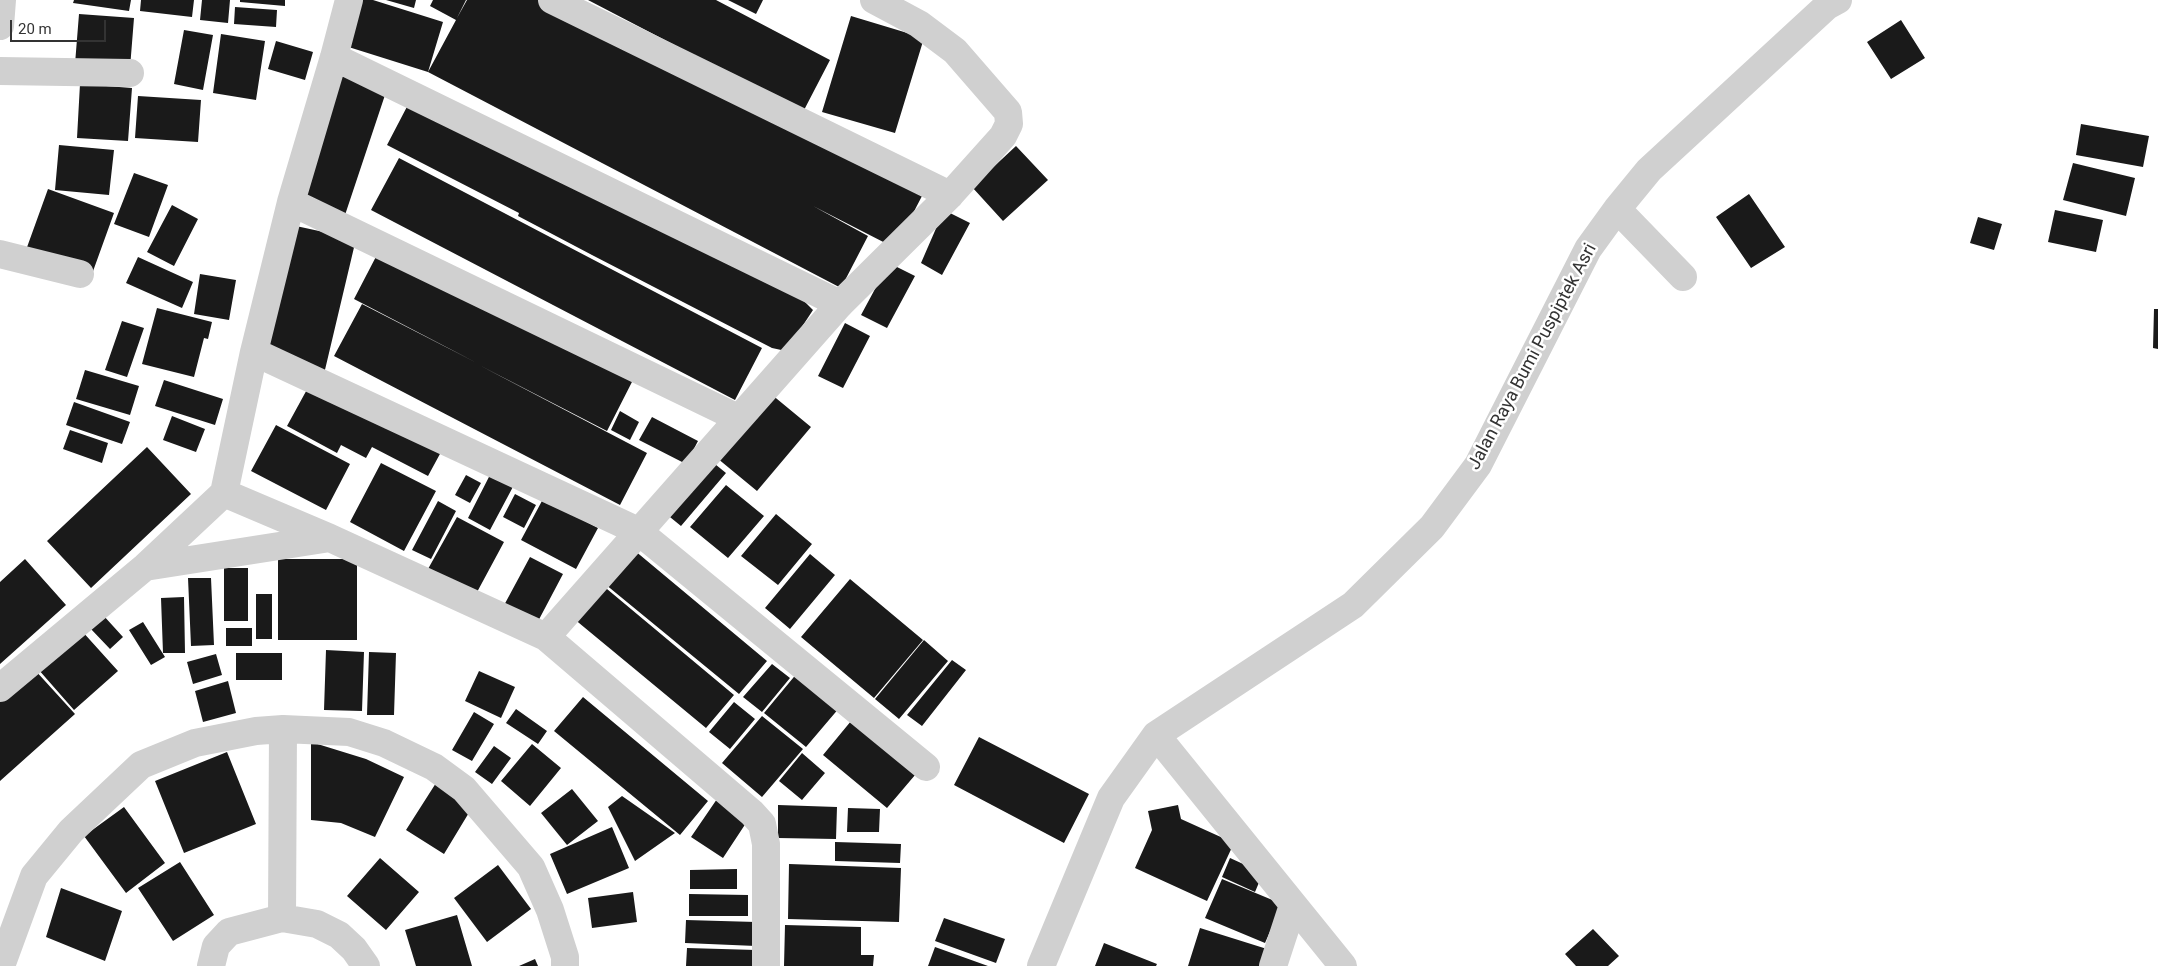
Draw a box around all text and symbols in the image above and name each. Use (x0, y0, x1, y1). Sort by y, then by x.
scale bar (12, 10, 109, 42)
text: 20 m (18, 20, 52, 38)
street label: Jalan Raya Bumi Puspiptek Asri (1464, 240, 1602, 474)

